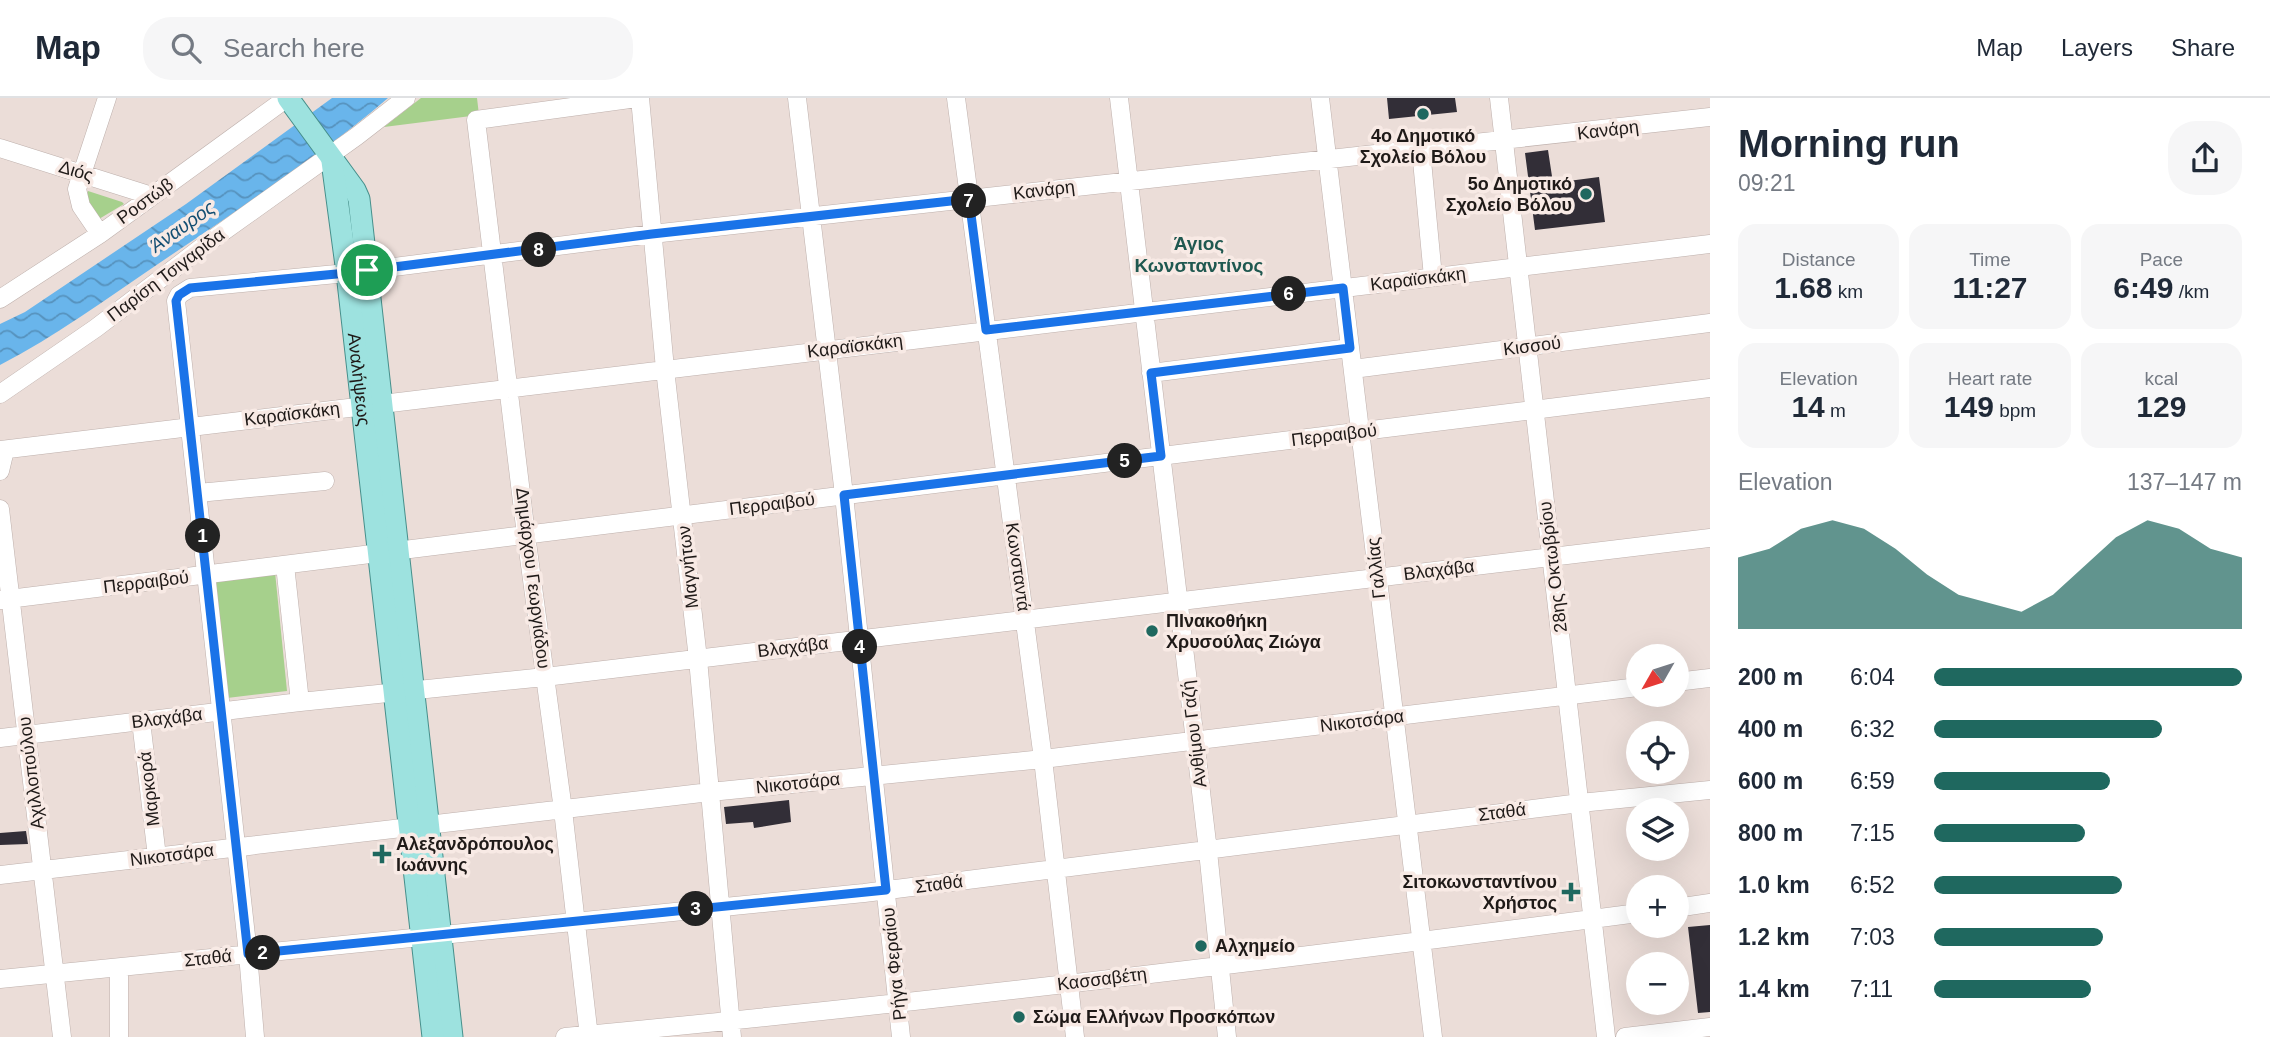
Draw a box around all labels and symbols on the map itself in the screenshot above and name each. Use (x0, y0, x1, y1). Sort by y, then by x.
marker: 4ο Δημοτικό Σχολείο Βόλου (1415, 106, 1431, 122)
street label: Κανάρη (1576, 116, 1640, 144)
place label: 4ο Δημοτικό Σχολείο Βόλου (1360, 126, 1486, 167)
street label: Διός (56, 156, 96, 186)
street label: Ροστώβ (113, 174, 177, 228)
place label: 5ο Δημοτικό Σχολείο Βόλου (1446, 174, 1572, 215)
street label: Κανάρη (1012, 176, 1076, 204)
pin: 7 (951, 184, 986, 218)
marker: 5ο Δημοτικό Σχολείο Βόλου (1578, 186, 1594, 202)
water label: Άναυρος (145, 196, 219, 257)
street label: Παρίση Τσιγαρίδα (103, 224, 229, 326)
pin: 8 (522, 232, 556, 268)
district label: Άγιος Κωνσταντίνος (1135, 233, 1264, 276)
pin (337, 240, 397, 300)
street label: Καραϊσκάκη (1369, 263, 1467, 295)
pin: 6 (1272, 276, 1306, 312)
street label: Καραϊσκάκη (806, 330, 904, 362)
street label: Αναλήψεως (344, 332, 374, 427)
street label: Κισσού (1502, 333, 1562, 359)
street label: Καραϊσκάκη (243, 398, 341, 430)
street label: Περραιβού (1290, 420, 1378, 450)
pin: 5 (1108, 444, 1142, 478)
street label: Δημάρχου Γεωργιάδου (512, 486, 554, 670)
street label: Περραιβού (728, 489, 816, 519)
street label: 28ης Οκτωβρίου (1535, 500, 1571, 634)
pin: 1 (186, 518, 220, 554)
street label: Κωνσταντά (1002, 521, 1034, 613)
street label: Μαγνήτων (674, 525, 702, 609)
street label: Γαλλίας (1363, 536, 1389, 600)
street label: Βλαχάβα (1402, 556, 1476, 584)
street label: Περραιβού (102, 567, 190, 597)
place label: ΠΙνακοθήκη Χρυσούλας Ζιώγα (1166, 611, 1321, 652)
marker: ΠΙνακοθήκη Χρυσούλας Ζιώγα (1144, 623, 1160, 639)
pin: 4 (842, 630, 878, 664)
street label: Βλαχάβα (756, 633, 830, 661)
north arrow (1626, 644, 1689, 707)
street label: Ανθίμου Γαζή (1178, 679, 1210, 789)
street label: Βλαχάβα (130, 704, 204, 732)
street label: Νικοτσάρα (1319, 706, 1405, 736)
street label: Αχιλλοπούλου (14, 716, 48, 830)
street label: Μαρκορά (134, 751, 164, 827)
street label: Νικοτσάρα (755, 769, 841, 797)
street label: Σταθά (1477, 799, 1527, 825)
place label: Αλεξανδρόπουλος Ιωάννης (396, 834, 554, 875)
street label: Νικοτσάρα (129, 840, 215, 870)
marker: Αλεξανδρόπουλος Ιωάννης (374, 846, 390, 862)
street label: Σταθά (914, 871, 964, 897)
place label: Σιτοκωνσταντίνου Χρήστος (1403, 872, 1557, 913)
marker: Σιτοκωνσταντίνου Χρήστος (1563, 884, 1579, 900)
pin: 3 (678, 892, 714, 926)
street label: Ρήγα Φεραίου (878, 907, 910, 1021)
pin: 2 (246, 936, 280, 970)
place label: Αλχημείο (1215, 936, 1295, 956)
marker: Αλχημείο (1193, 938, 1209, 954)
street label: Σταθά (183, 946, 233, 970)
street label: Κασσαβέτη (1056, 964, 1148, 994)
place label: Σώμα Ελλήνων Προσκόπων (1033, 1007, 1275, 1027)
marker: Σώμα Ελλήνων Προσκόπων (1011, 1009, 1027, 1025)

